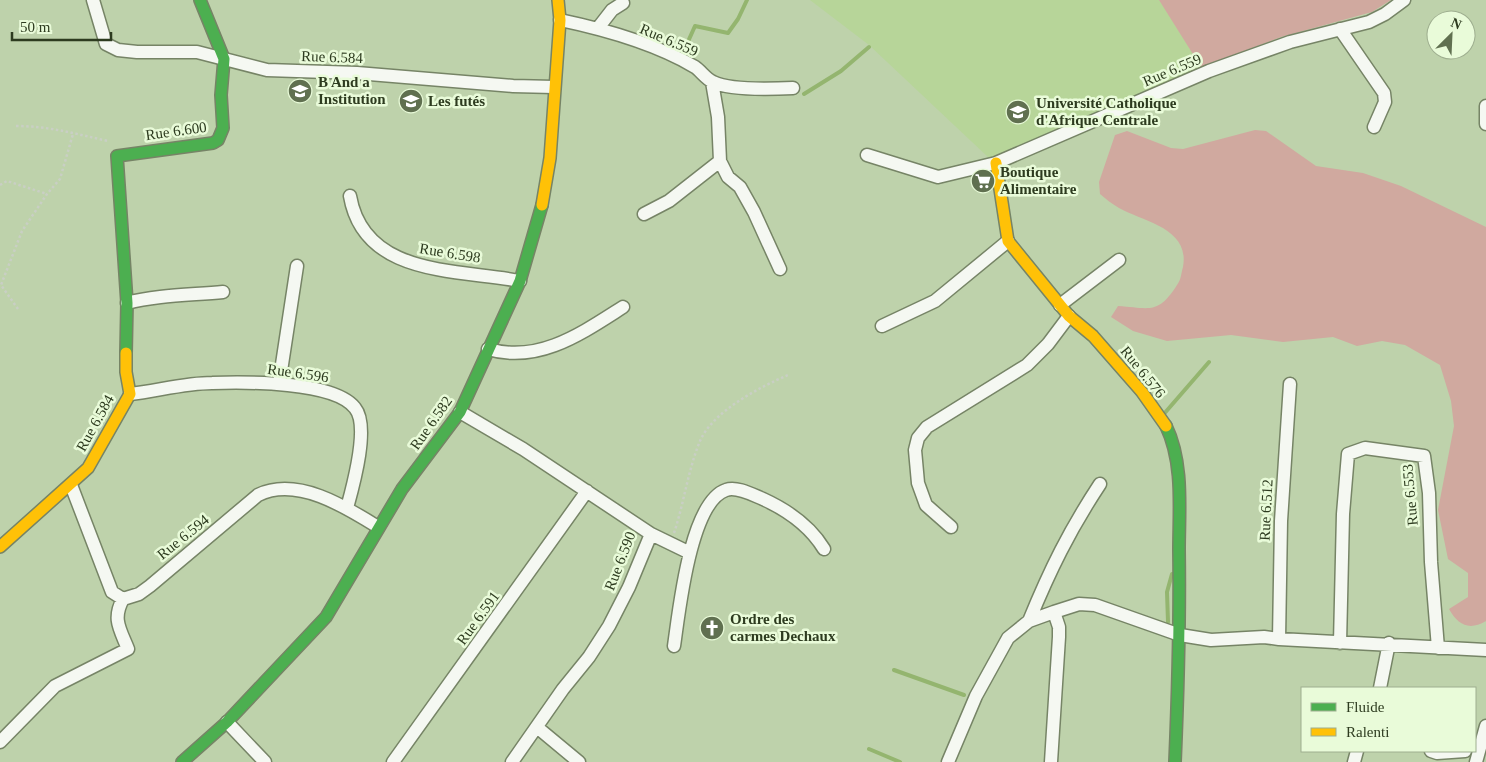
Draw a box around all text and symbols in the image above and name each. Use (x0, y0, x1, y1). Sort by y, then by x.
scale bar (12, 10, 111, 42)
north arrow (1426, 10, 1476, 60)
text: N (1448, 15, 1464, 32)
text: 50 m (20, 19, 51, 35)
street label: Rue 6.559 (637, 21, 701, 59)
street label: Rue 6.584 (301, 48, 364, 66)
street label: Rue 6.559 (1140, 51, 1204, 89)
place label: B And a Institution (318, 74, 386, 107)
school or university icon: B And a Institution (287, 78, 313, 104)
school or university icon: Les futés (398, 88, 424, 114)
place label: Les futés (428, 93, 485, 109)
place label: Université Catholique d'Afrique Centrale (1036, 95, 1177, 128)
school or university icon: Université Catholique d'Afrique Centrale (1005, 99, 1031, 125)
street label: Rue 6.600 (144, 119, 208, 143)
place label: Boutique Alimentaire (1000, 164, 1077, 197)
supermarket icon: Boutique Alimentaire (970, 168, 996, 194)
street label: Rue 6.598 (418, 240, 482, 266)
street label: Rue 6.576 (1117, 343, 1169, 401)
street label: Rue 6.596 (266, 361, 330, 385)
street label: Rue 6.584 (73, 392, 117, 454)
street label: Rue 6.582 (407, 393, 455, 453)
street label: Rue 6.553 (1399, 464, 1421, 526)
street label: Rue 6.512 (1256, 479, 1276, 541)
street label: Rue 6.594 (154, 511, 212, 563)
street label: Rue 6.590 (601, 529, 639, 593)
street label: Rue 6.591 (453, 588, 503, 648)
place label: Ordre des carmes Dechaux (730, 611, 836, 644)
church icon: Ordre des carmes Dechaux (699, 615, 725, 641)
legend (1301, 687, 1476, 752)
text: Fluide (1346, 699, 1385, 715)
text: Ralenti (1346, 724, 1389, 740)

